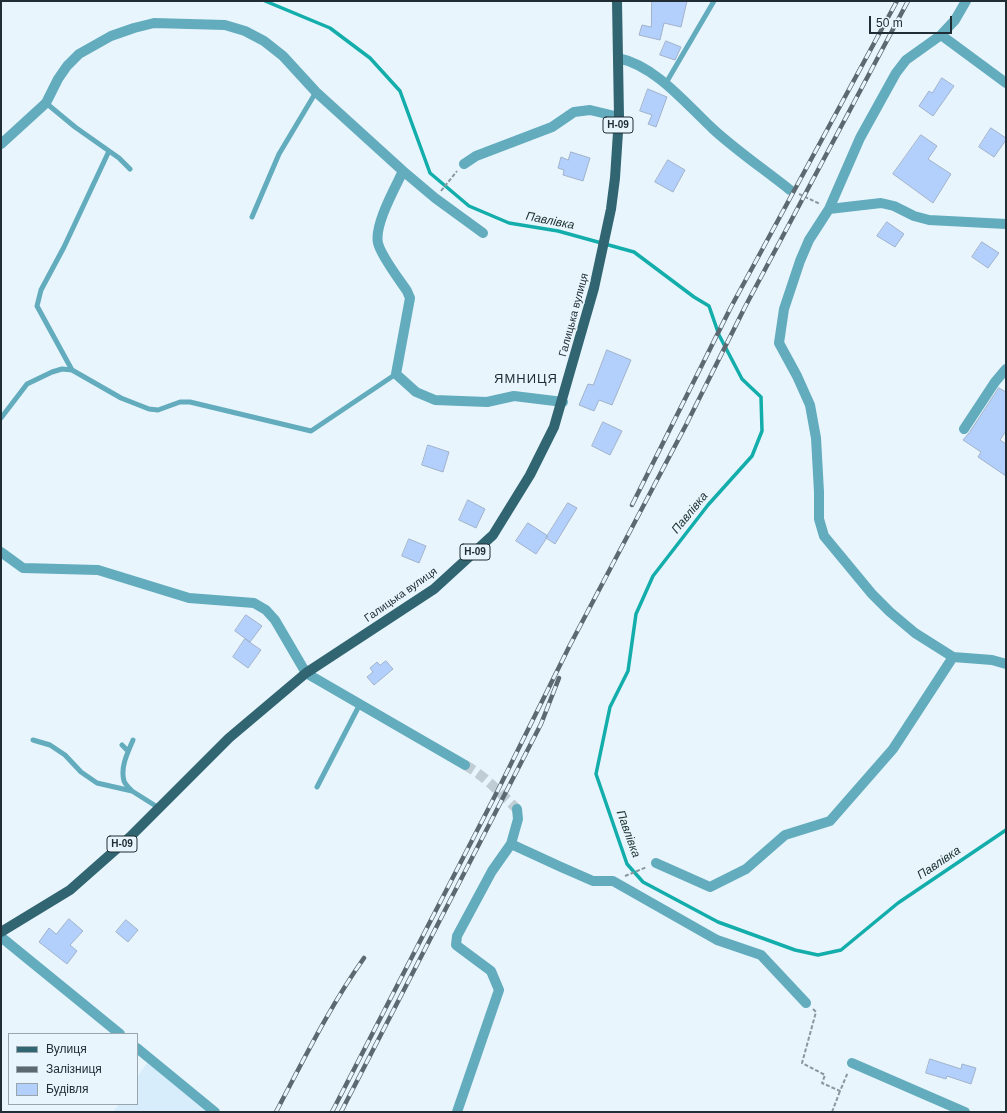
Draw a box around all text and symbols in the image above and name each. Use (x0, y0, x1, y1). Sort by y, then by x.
scale bar (871, 8, 954, 34)
text: 50 m (876, 16, 903, 30)
road number: Н-09 (603, 117, 633, 133)
water label: Павлівка (524, 209, 576, 233)
street label: Галицька вулиця (557, 272, 591, 358)
district label: ЯМНИЦЯ (494, 371, 558, 387)
water label: Павлівка (669, 489, 711, 537)
road number: Н-09 (460, 544, 490, 560)
street label: Галицька вулиця (362, 565, 440, 625)
water label: Павлівка (613, 808, 643, 860)
road number: Н-09 (107, 836, 137, 852)
water label: Павлівка (915, 843, 963, 883)
legend (8, 1033, 138, 1105)
text: Вулиця (46, 1042, 87, 1056)
text: Залізниця (46, 1062, 102, 1076)
text: Будівля (46, 1082, 88, 1096)

